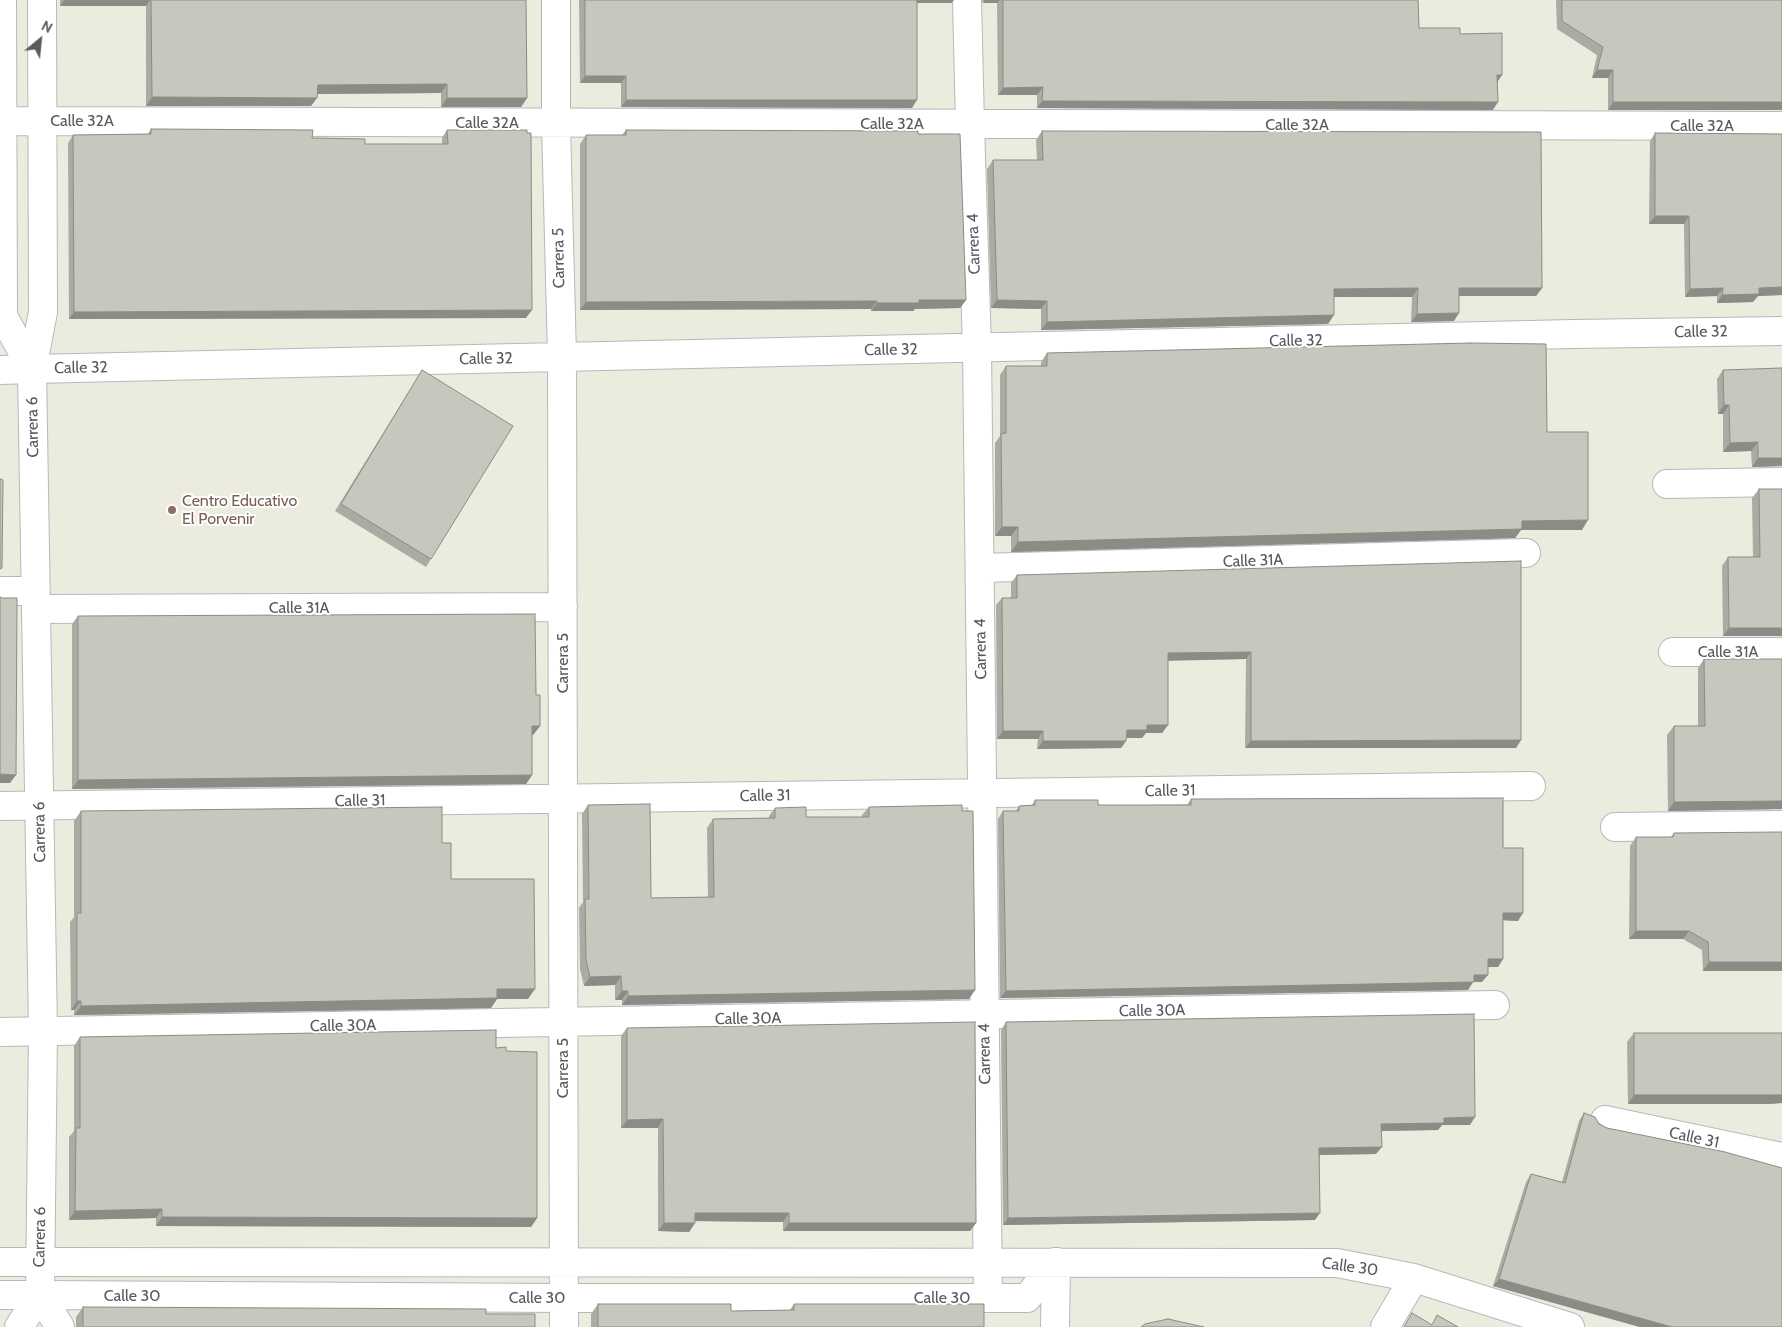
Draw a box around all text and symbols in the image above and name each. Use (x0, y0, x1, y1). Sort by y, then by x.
north arrow (15, 15, 65, 65)
text: N (38, 16, 56, 37)
street label: Calle 32A (50, 111, 114, 131)
street label: Calle 32A (455, 113, 519, 133)
street label: Calle 32A (860, 114, 924, 134)
street label: Calle 32A (1265, 115, 1329, 135)
street label: Calle 32A (1670, 116, 1734, 136)
street label: Carrera 4 (963, 213, 985, 275)
street label: Carrera 5 (549, 228, 569, 288)
street label: Calle 32 (1674, 322, 1728, 342)
street label: Calle 32 (1269, 331, 1323, 351)
street label: Calle 32 (864, 340, 918, 360)
street label: Calle 32 (459, 349, 513, 369)
street label: Calle 32 (54, 358, 108, 378)
street label: Carrera 6 (23, 396, 43, 458)
place label: Centro Educativo El Porvenir (182, 491, 297, 529)
marker: Centro Educativo El Porvenir (166, 504, 178, 516)
street label: Calle 31A (1222, 550, 1284, 572)
street label: Calle 31A (269, 598, 329, 618)
street label: Carrera 4 (971, 618, 991, 680)
street label: Carrera 5 (553, 633, 573, 693)
street label: Calle 31A (1698, 642, 1758, 662)
street label: Calle 31 (1145, 781, 1195, 801)
street label: Calle 31 (740, 786, 790, 806)
street label: Calle 31 (335, 791, 385, 811)
street label: Carrera 6 (30, 801, 50, 863)
street label: Calle 30A (1119, 1001, 1185, 1021)
street label: Calle 30A (715, 1009, 781, 1029)
street label: Calle 30A (310, 1016, 376, 1036)
street label: Carrera 4 (975, 1023, 995, 1085)
street label: Carrera 5 (553, 1038, 573, 1098)
street label: Calle 31 (1667, 1123, 1721, 1153)
street label: Carrera 6 (30, 1206, 50, 1268)
street label: Calle 30 (1321, 1254, 1379, 1280)
street label: Calle 30 (104, 1286, 160, 1306)
street label: Calle 30 (509, 1288, 565, 1308)
street label: Calle 30 (914, 1288, 970, 1308)

